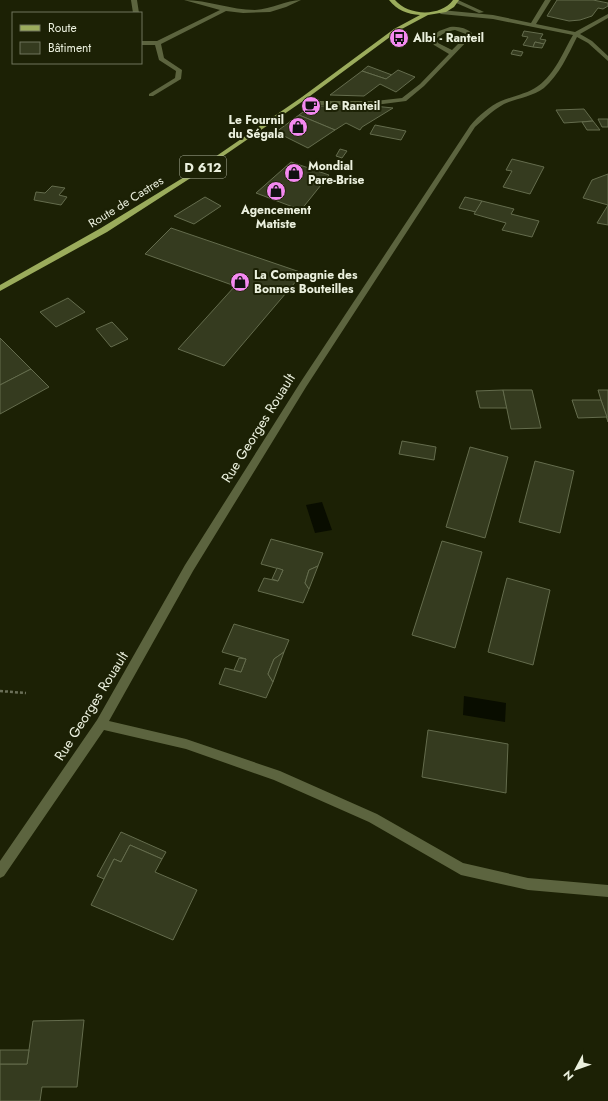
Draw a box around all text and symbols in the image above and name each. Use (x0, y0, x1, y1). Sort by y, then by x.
legend (12, 12, 142, 64)
text: Route (48, 19, 77, 37)
bus stop icon: Albi - Ranteil (388, 27, 410, 49)
place label: Albi - Ranteil (412, 29, 484, 47)
text: Bâtiment (48, 39, 91, 57)
cafe icon: Le Ranteil (300, 95, 322, 117)
place label: Le Ranteil (325, 97, 380, 115)
place label: Le Fournil du Ségala (228, 111, 284, 143)
shop icon: Le Fournil du Ségala (287, 116, 309, 138)
road number: D 612 (180, 156, 226, 178)
place label: Mondial Pare-Brise (308, 157, 365, 189)
shop icon: Mondial Pare-Brise (283, 162, 305, 184)
street label: Route de Castres (85, 172, 167, 232)
shop icon: Agencement Matiste (265, 180, 287, 202)
place label: Agencement Matiste (240, 201, 311, 233)
place label: La Compagnie des Bonnes Bouteilles (254, 266, 358, 298)
shop icon: La Compagnie des Bonnes Bouteilles (229, 271, 251, 293)
street label: Rue Georges Rouault (216, 369, 300, 486)
street label: Rue Georges Rouault (49, 647, 133, 764)
north arrow (556, 1049, 596, 1089)
text: N (560, 1067, 577, 1084)

